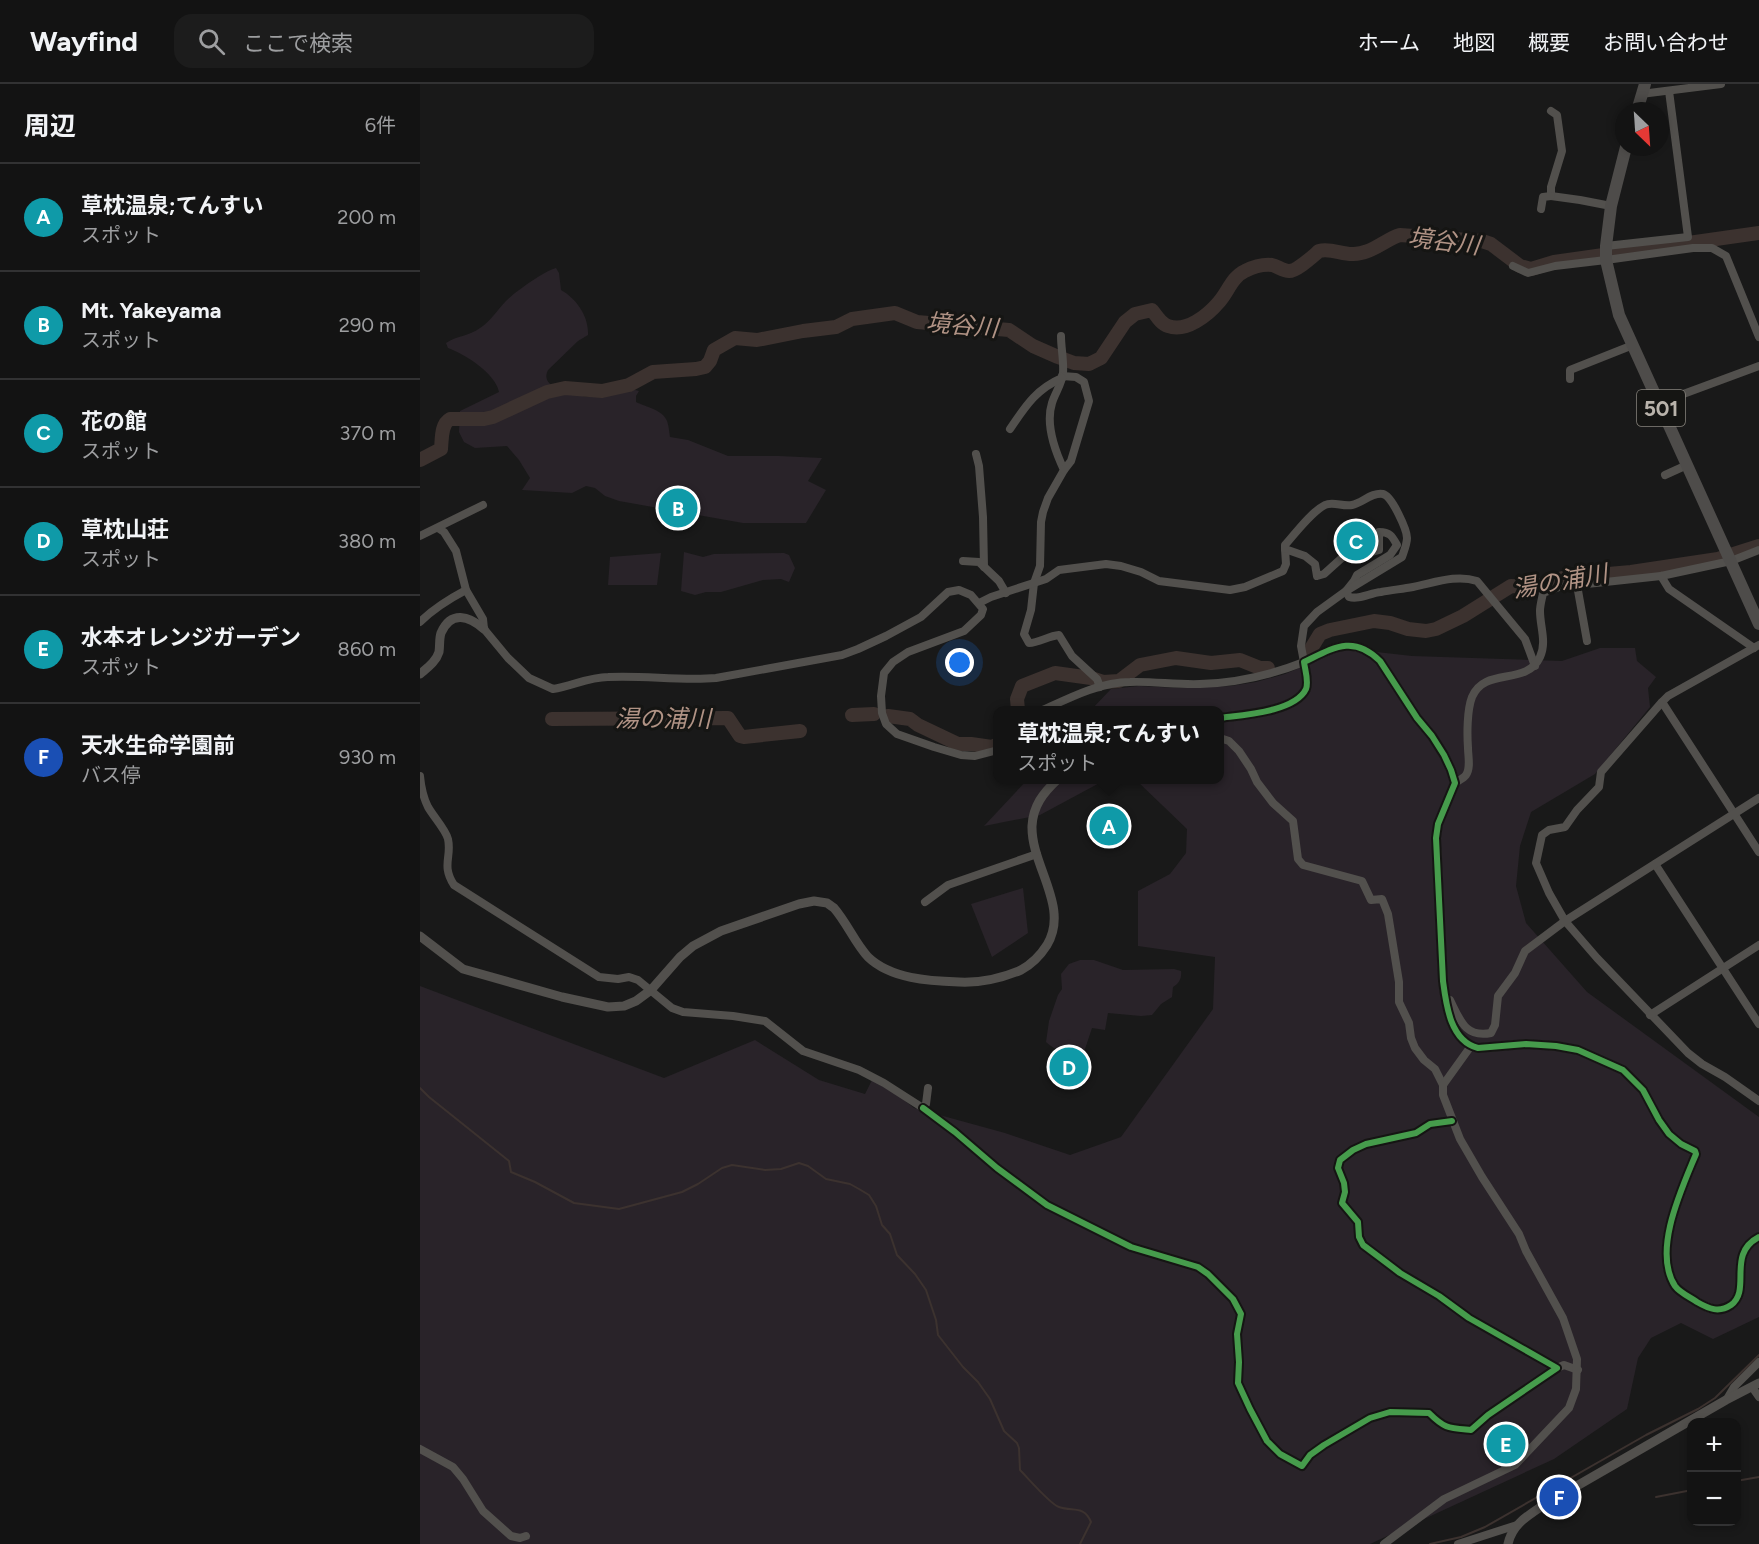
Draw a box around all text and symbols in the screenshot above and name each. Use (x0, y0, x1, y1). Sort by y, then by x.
search box (174, 14, 594, 68)
text: Wayfind (30, 24, 138, 58)
icon: search (195, 25, 228, 58)
text: ここで検索 (243, 30, 353, 57)
text: ホーム (1358, 30, 1420, 55)
text: 地図 (1453, 30, 1495, 55)
text: 概要 (1528, 30, 1570, 55)
text: お問い合わせ (1603, 30, 1729, 55)
north arrow (1615, 102, 1669, 156)
text: 周辺 (24, 110, 76, 142)
text: 6件 (365, 113, 396, 137)
text: 草枕温泉;てんすい (81, 192, 263, 219)
text: A (36, 205, 51, 229)
text: 200 m (337, 205, 396, 229)
water label: 境谷川 (1407, 222, 1484, 260)
text: スポット (81, 223, 161, 247)
text: Mt. Yakeyama (81, 297, 221, 324)
water label: 境谷川 (925, 307, 1002, 343)
text: B (37, 313, 50, 337)
text: 290 m (339, 313, 396, 337)
text: スポット (81, 328, 161, 352)
road number: 501 (1637, 390, 1685, 426)
text: 花の館 (81, 408, 147, 435)
text: C (36, 421, 51, 445)
text: 370 m (340, 421, 396, 445)
text: スポット (81, 439, 161, 463)
pin: B (658, 486, 698, 530)
text: 草枕山荘 (81, 516, 169, 543)
pin: C (1336, 518, 1376, 564)
text: D (37, 529, 51, 553)
text: 380 m (338, 529, 396, 553)
text: スポット (81, 547, 161, 571)
water label: 湯の浦川 (1510, 558, 1613, 604)
text: 水本オレンジガーデン (81, 624, 301, 651)
text: E (38, 637, 49, 661)
text: 860 m (338, 637, 396, 661)
your location (945, 648, 974, 677)
text: スポット (81, 655, 161, 679)
water label: 湯の浦川 (615, 704, 714, 733)
popup (993, 706, 1224, 784)
text: 草枕温泉;てんすい (1017, 720, 1200, 747)
text: 天水生命学園前 (81, 732, 235, 759)
text: F (38, 745, 49, 769)
text: 930 m (339, 745, 396, 769)
text: スポット (1017, 751, 1097, 775)
text: バス停 (81, 763, 141, 787)
pin: A (1090, 804, 1128, 848)
pin: D (1050, 1044, 1088, 1090)
map controls (1687, 1418, 1741, 1526)
button: + (1687, 1418, 1741, 1472)
pin: E (1486, 1422, 1526, 1466)
button: − (1687, 1472, 1741, 1526)
pin: F (1540, 1474, 1578, 1520)

